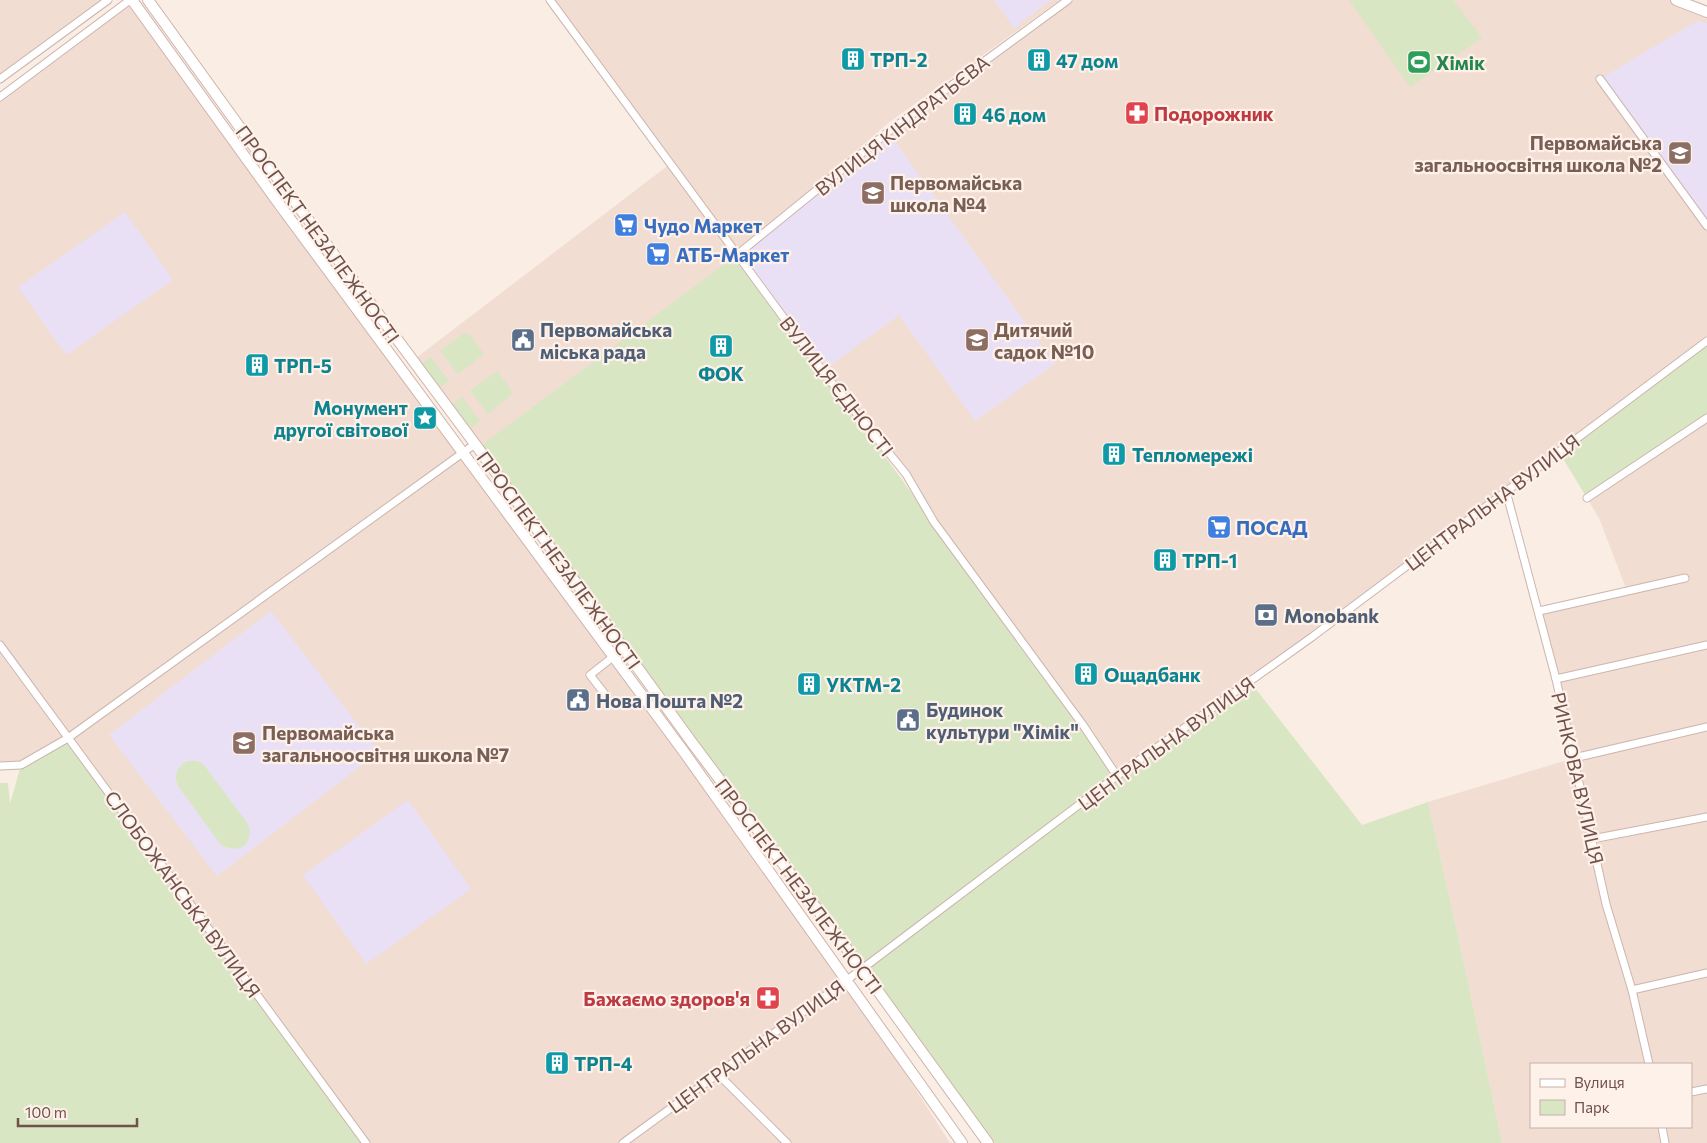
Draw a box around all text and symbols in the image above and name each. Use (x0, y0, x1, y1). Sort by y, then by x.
building icon: ТРП-2 (840, 46, 866, 72)
building icon: 47 дом (1026, 47, 1052, 73)
place label: ТРП-2 (870, 48, 928, 71)
place label: 47 дом (1056, 49, 1118, 72)
sports icon: Хімік (1406, 49, 1432, 75)
street label: ВУЛИЦЯ КІНДРАТЬЄВА (810, 50, 994, 200)
place label: Хімік (1436, 51, 1485, 74)
pharmacy icon: Подорожник (1124, 100, 1150, 126)
building icon: 46 дом (952, 101, 978, 127)
place label: Подорожник (1154, 102, 1274, 125)
place label: 46 дом (982, 103, 1046, 126)
street label: ПРОСПЕКТ НЕЗАЛЕЖНОСТІ (231, 121, 405, 347)
place label: Первомайська загальноосвітня школа №2 (1414, 131, 1662, 176)
school or university icon: Первомайська загальноосвітня школа №2 (1667, 140, 1693, 166)
place label: Первомайська школа №4 (890, 171, 1022, 216)
school or university icon: Первомайська школа №4 (860, 180, 886, 206)
supermarket icon: Чудо Маркет (613, 212, 639, 238)
place label: Чудо Маркет (644, 214, 762, 237)
supermarket icon: АТБ-Маркет (645, 241, 671, 267)
place label: АТБ-Маркет (676, 243, 789, 266)
street label: ВУЛИЦЯ ЄДНОСТІ (775, 312, 899, 460)
place label: Первомайська мiська рада (540, 318, 672, 363)
place label: Дитячий садок №10 (994, 318, 1094, 363)
public building icon: Первомайська мiська рада (510, 327, 536, 353)
school or university icon: Дитячий садок №10 (964, 327, 990, 353)
building icon: ФОК (708, 333, 734, 359)
building icon: ТРП-5 (244, 352, 270, 378)
place label: ТРП-5 (274, 354, 332, 377)
place label: ФОК (698, 362, 744, 385)
place label: Монумент другої світової (274, 396, 409, 441)
place icon: Монумент другої світової (412, 405, 438, 431)
street label: ЦЕНТРАЛЬНА ВУЛИЦЯ (1400, 429, 1584, 575)
building icon: Тепломережі (1101, 441, 1127, 467)
place label: Тепломережі (1132, 443, 1253, 466)
street label: ПРОСПЕКТ НЕЗАЛЕЖНОСТІ (472, 447, 646, 673)
supermarket icon: ПОСАД (1206, 514, 1232, 540)
place label: ПОСАД (1236, 516, 1308, 539)
building icon: ТРП-1 (1152, 547, 1178, 573)
place label: ТРП-1 (1182, 549, 1237, 572)
bank icon: Monobank (1253, 602, 1279, 628)
place label: Monobank (1284, 604, 1379, 627)
building icon: Ощадбанк (1073, 661, 1099, 687)
place label: Ощадбанк (1104, 663, 1201, 686)
building icon: УКТМ-2 (796, 671, 822, 697)
street label: ЦЕНТРАЛЬНА ВУЛИЦЯ (1073, 671, 1259, 815)
place label: УКТМ-2 (826, 673, 901, 696)
public building icon: Нова Пошта №2 (565, 687, 591, 713)
place label: Нова Пошта №2 (596, 689, 743, 712)
street label: РИНКОВА ВУЛИЦЯ (1547, 690, 1609, 866)
place label: Будинок культури "Хімік" (926, 698, 1079, 743)
public building icon: Будинок культури "Хімік" (895, 707, 921, 733)
place label: Первомайська загальноосвітня школа №7 (262, 721, 509, 766)
school or university icon: Первомайська загальноосвітня школа №7 (231, 730, 257, 756)
street label: ПРОСПЕКТ НЕЗАЛЕЖНОСТІ (711, 774, 887, 998)
street label: СЛОБОЖАНСЬКА ВУЛИЦЯ (100, 786, 266, 1002)
street label: ЦЕНТРАЛЬНА ВУЛИЦЯ (663, 974, 849, 1118)
pharmacy icon: Бажаємо здоров'я (755, 985, 781, 1011)
place label: Бажаємо здоров'я (583, 987, 750, 1010)
building icon: ТРП-4 (544, 1050, 570, 1076)
place label: ТРП-4 (574, 1052, 633, 1075)
legend (1530, 1063, 1692, 1128)
text: Вулиця (1574, 1073, 1625, 1091)
scale bar (18, 1096, 136, 1128)
text: Парк (1574, 1098, 1610, 1116)
text: 100 m (25, 1103, 67, 1121)

